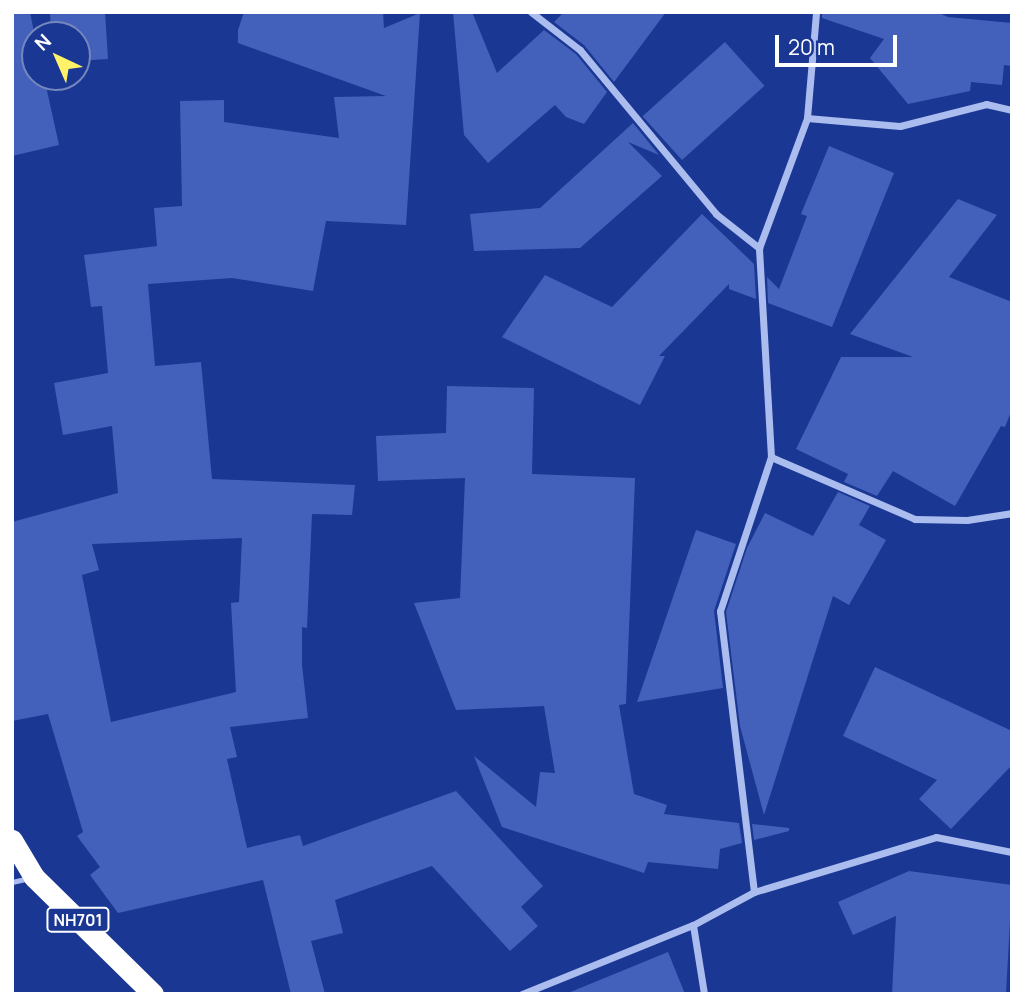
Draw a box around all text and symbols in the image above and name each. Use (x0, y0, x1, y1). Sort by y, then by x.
north arrow (21, 21, 91, 91)
scale bar (779, 21, 902, 65)
text: N (29, 28, 57, 56)
text: 20 m (788, 33, 835, 61)
road number: NH701 (45, 908, 111, 932)

